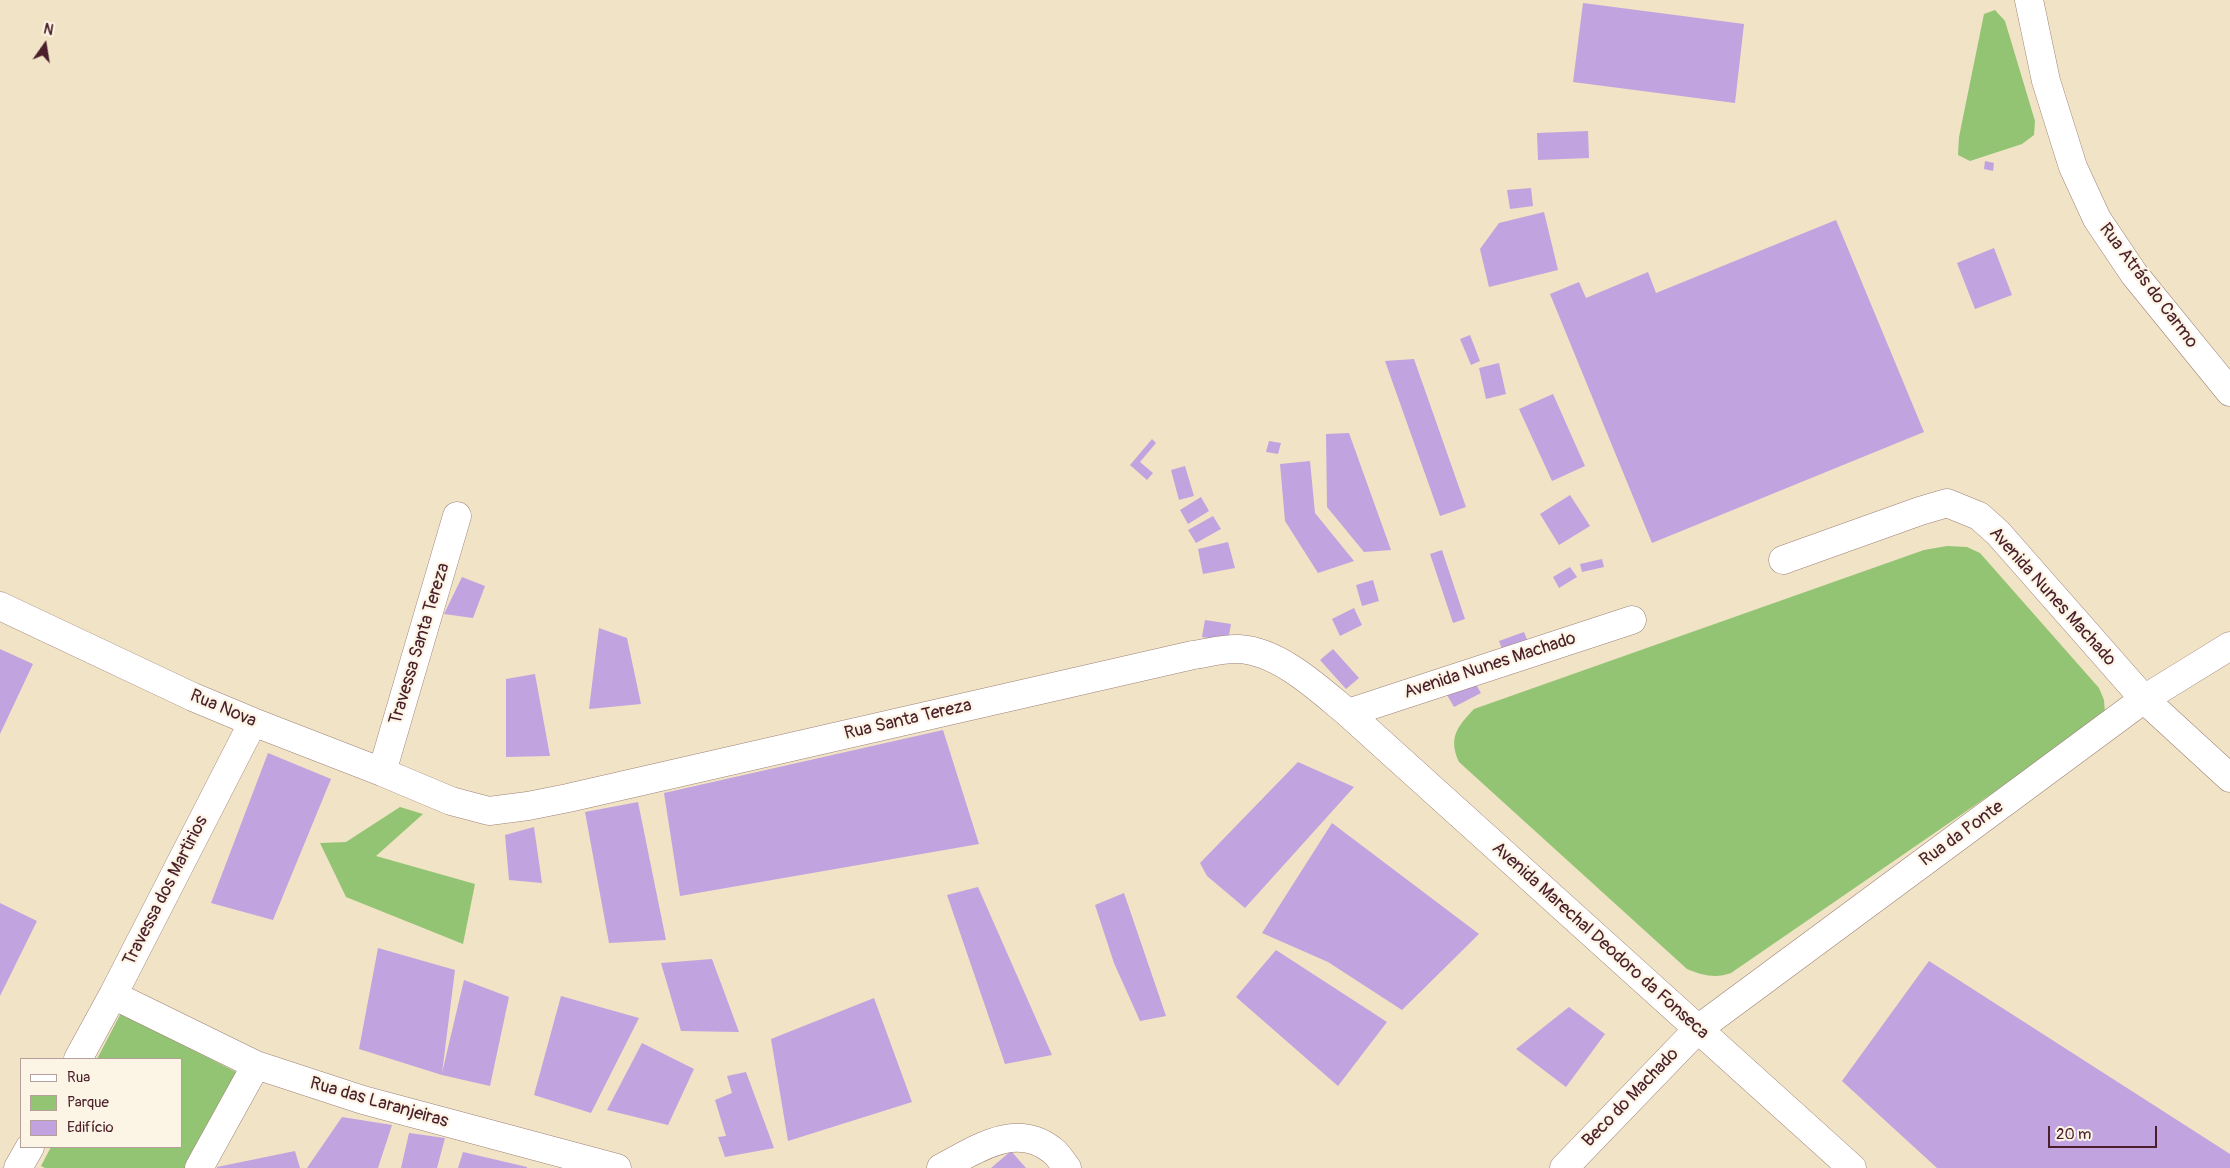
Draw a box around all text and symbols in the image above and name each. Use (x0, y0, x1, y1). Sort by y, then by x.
north arrow (20, 20, 70, 70)
text: N (42, 21, 55, 39)
street label: Rua Atrás do Carmo (2094, 219, 2202, 353)
street label: Avenida Nunes Machado (1984, 523, 2120, 671)
street label: Travessa Santa Tereza (385, 561, 455, 727)
street label: Avenida Nunes Machado (1401, 628, 1579, 704)
street label: Rua Nova (187, 685, 259, 733)
street label: Rua Santa Tereza (842, 695, 974, 745)
street label: Rua da Ponte (1916, 796, 2008, 872)
street label: Travessa dos Martirios (119, 812, 213, 970)
street label: Avenida Marechal Deodoro da Fonseca (1487, 838, 1713, 1044)
street label: Beco do Machado (1578, 1044, 1684, 1152)
legend (20, 1058, 182, 1148)
text: Rua (67, 1068, 90, 1087)
street label: Rua das Laranjeiras (307, 1073, 451, 1133)
text: Parque (67, 1093, 109, 1112)
scale bar (2050, 1116, 2159, 1148)
text: Edifício (67, 1118, 113, 1137)
text: 20 m (2056, 1125, 2091, 1144)

